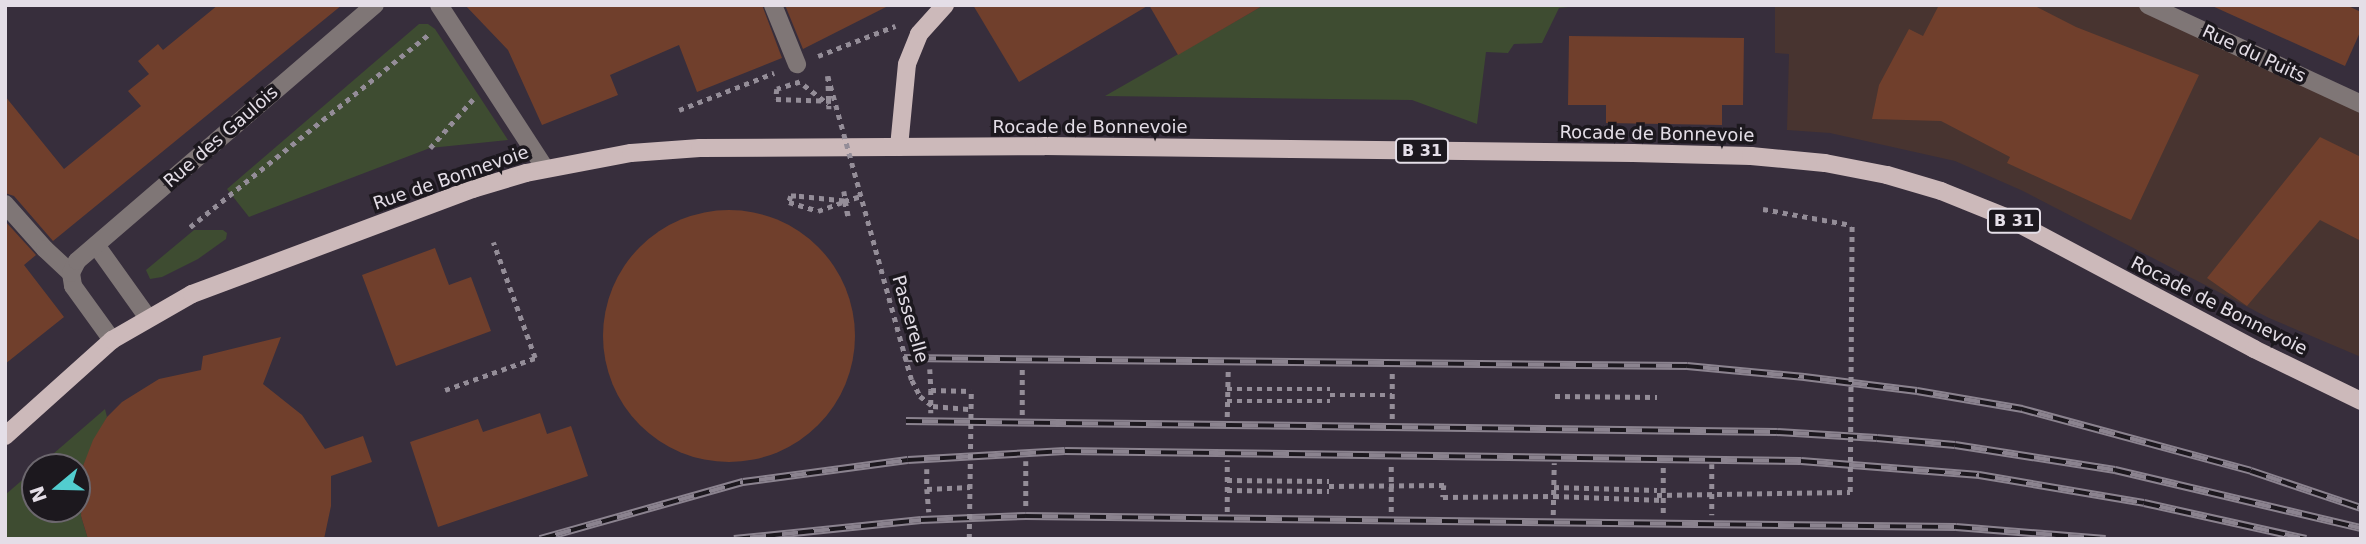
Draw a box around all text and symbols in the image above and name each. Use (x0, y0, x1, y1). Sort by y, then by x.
street label: Rue du Puits (2199, 21, 2309, 87)
street label: Rue des Gaulois (159, 82, 283, 192)
street label: Rocade de Bonnevoie (992, 116, 1188, 138)
street label: Rocade de Bonnevoie (1559, 121, 1755, 147)
road number: B 31 (1394, 139, 1450, 164)
street label: Rue de Bonnevoie (370, 141, 532, 215)
road number: B 31 (1986, 209, 2042, 234)
street label: Rocade de Bonnevoie (2127, 252, 2311, 360)
street label: Passerelle (887, 273, 933, 365)
north arrow (21, 453, 91, 523)
text: N (25, 483, 51, 505)

